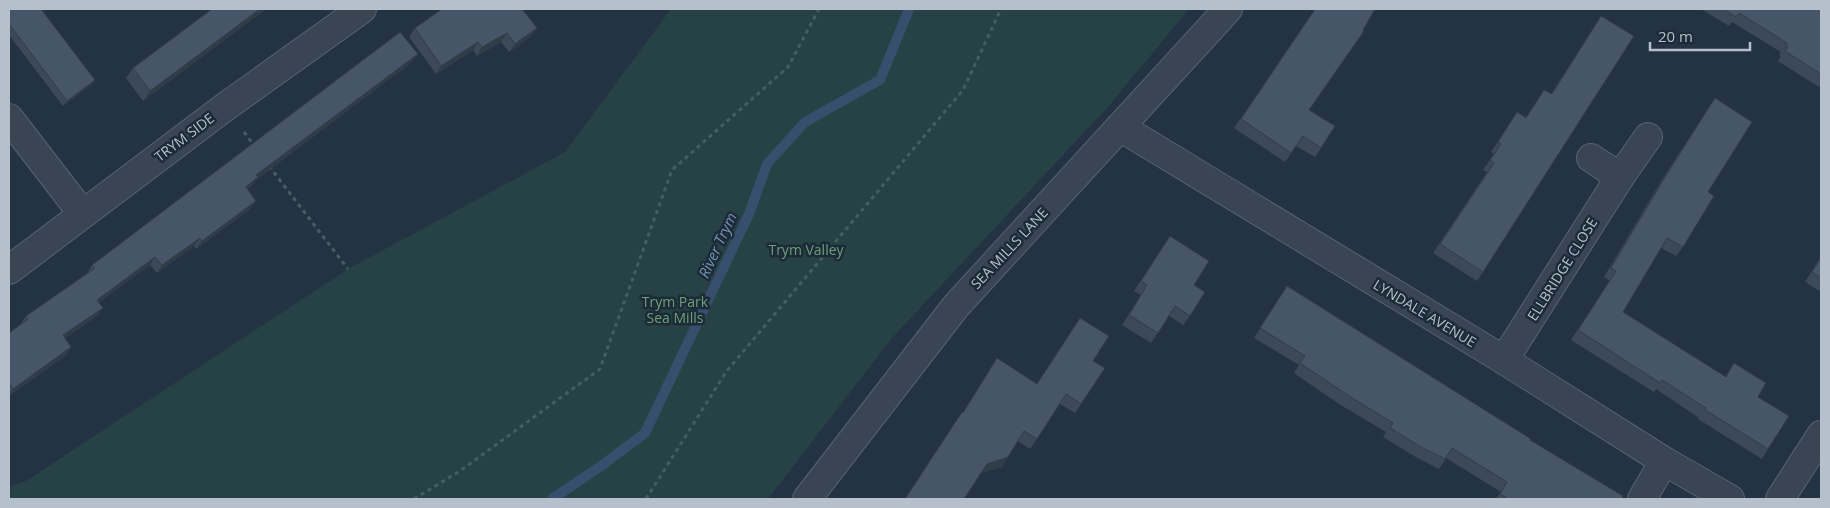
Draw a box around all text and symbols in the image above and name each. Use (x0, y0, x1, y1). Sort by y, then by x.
scale bar (1650, 20, 1750, 52)
text: 20 m (1658, 26, 1693, 46)
street label: TRYM SIDE (150, 108, 218, 166)
street label: SEA MILLS LANE (966, 203, 1052, 293)
water label: River Trym (693, 209, 741, 281)
street label: ELLBRIDGE CLOSE (1523, 214, 1601, 324)
park label: Trym Valley (768, 240, 845, 259)
street label: LYNDALE AVENUE (1370, 275, 1480, 351)
park label: Trym Park Sea Mills (642, 292, 709, 327)

